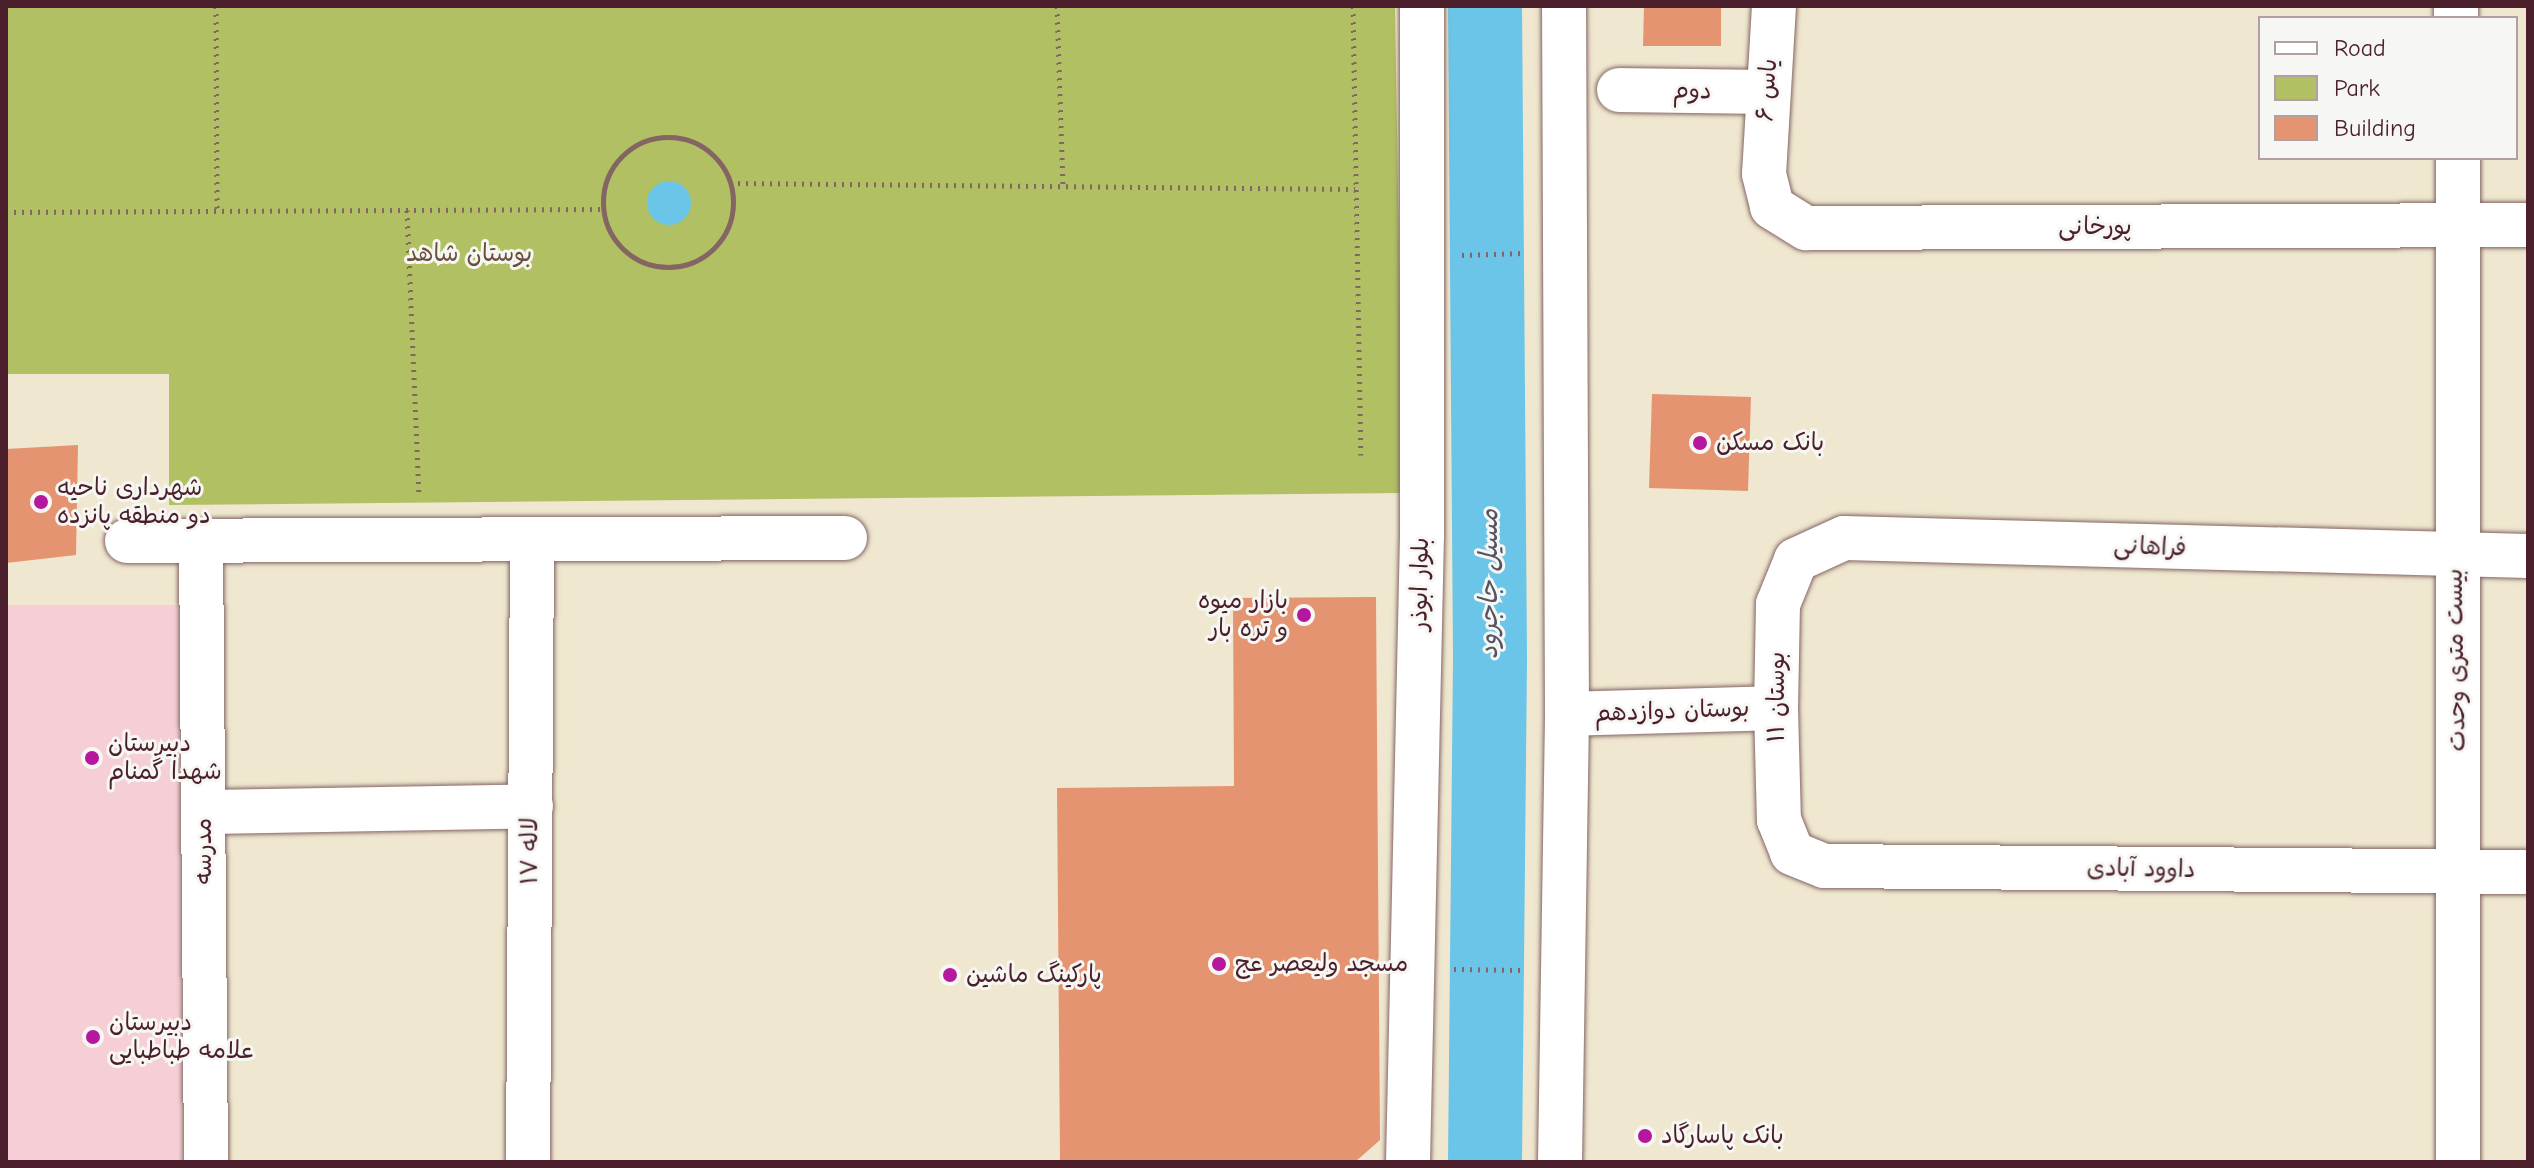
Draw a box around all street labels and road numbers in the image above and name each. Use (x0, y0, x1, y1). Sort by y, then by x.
street label: یاس ۶ (1750, 58, 1784, 122)
street label: دوم (1672, 76, 1712, 106)
street label: پورخانی (2058, 213, 2132, 241)
street label: فراهانی (2113, 531, 2187, 563)
street label: بلوار ابوذر (1405, 537, 1435, 631)
street label: بیست متری وحدت (2440, 568, 2472, 752)
street label: بوستان ۱۱ (1763, 652, 1791, 742)
street label: بوستان دوازدهم (1594, 694, 1750, 728)
street label: لاله ۱۷ (516, 817, 544, 885)
street label: مدرسه (190, 818, 218, 884)
street label: داوود آبادی (2086, 854, 2196, 884)

